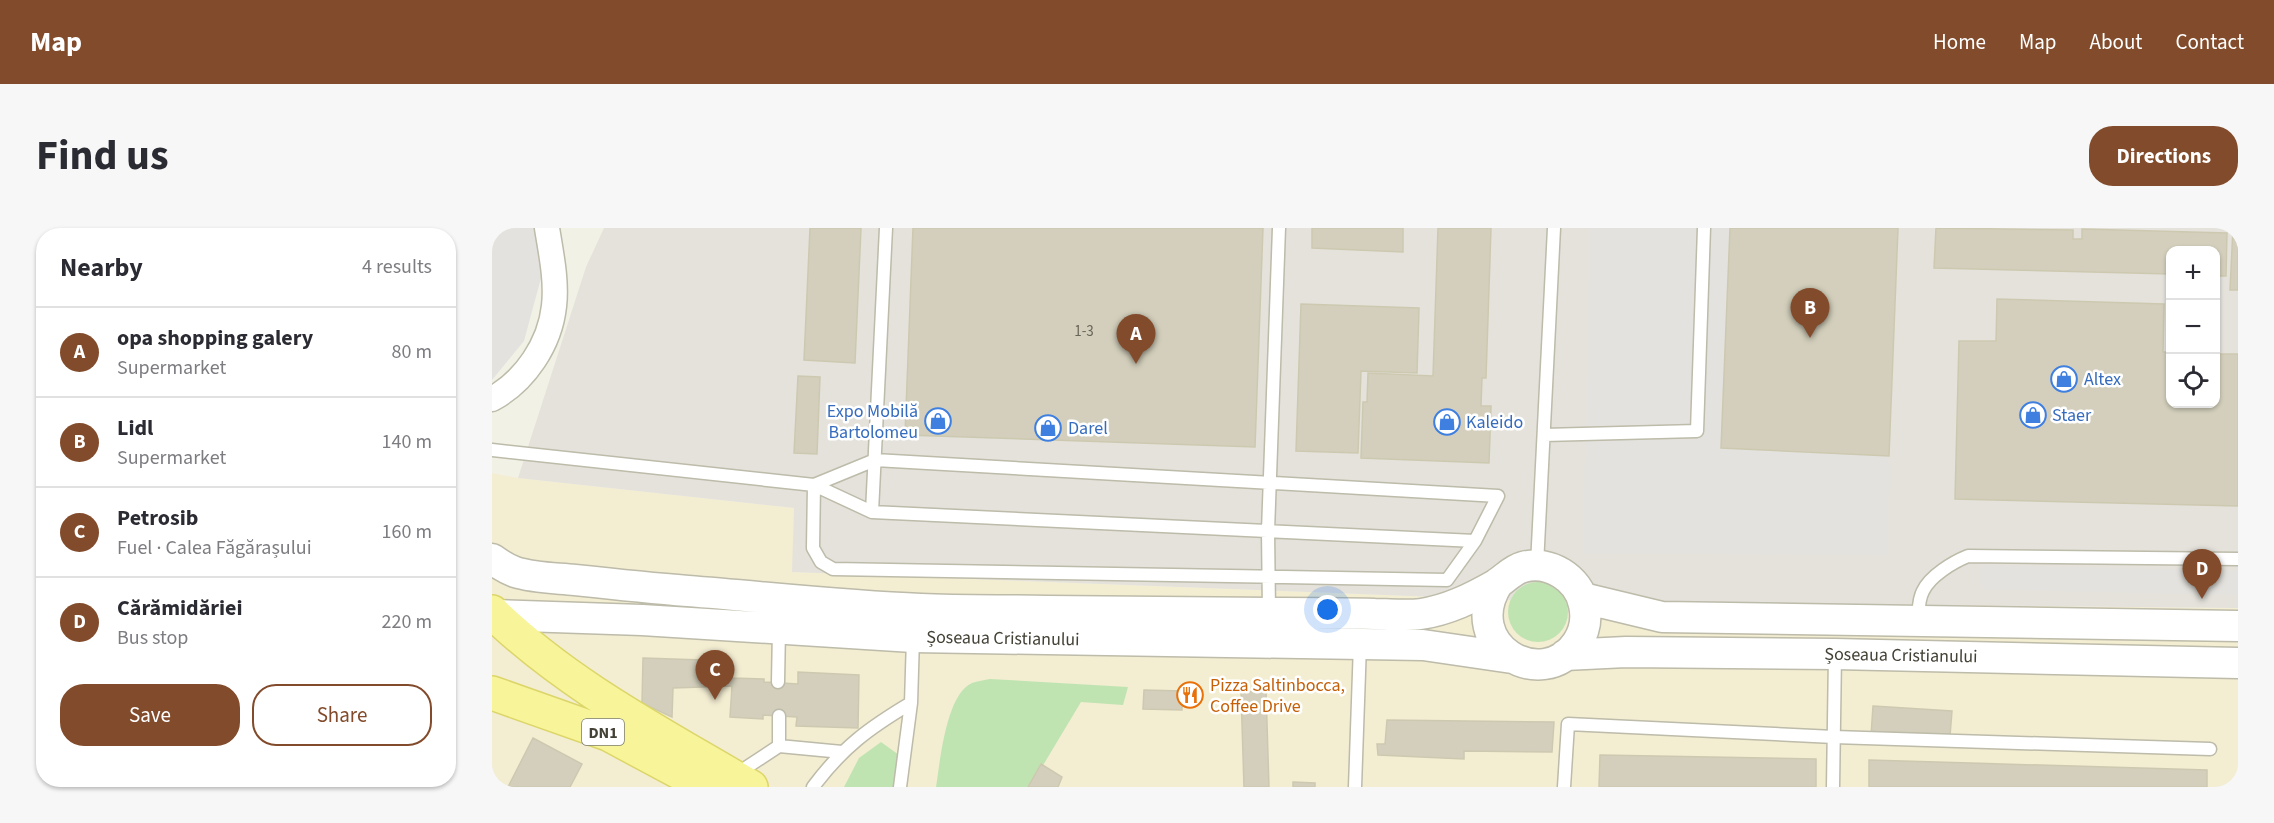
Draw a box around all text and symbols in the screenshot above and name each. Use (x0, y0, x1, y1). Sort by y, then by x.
text: Map (30, 22, 82, 62)
text: Home (1933, 27, 1986, 57)
text: Map (2019, 27, 2057, 57)
text: About (2090, 27, 2142, 57)
text: Contact (2175, 27, 2244, 57)
text: Find us (36, 126, 169, 186)
button: Directions (2089, 126, 2238, 186)
map controls (2166, 246, 2220, 408)
button: + (2166, 246, 2220, 300)
text: Nearby (60, 249, 143, 286)
text: 4 results (362, 253, 432, 281)
pin: B (1790, 288, 1830, 338)
button: − (2166, 300, 2220, 354)
pin: A (1116, 314, 1156, 364)
house number: 1-3 (1074, 321, 1094, 342)
text: opa shopping galery (117, 322, 313, 354)
text: A (74, 338, 85, 366)
text: 80 m (392, 338, 432, 366)
text: Supermarket (117, 354, 226, 382)
button: locate (2166, 354, 2220, 408)
shop icon: Altex (2049, 364, 2079, 394)
place label: Altex (2084, 367, 2121, 392)
place label: Expo Mobilă Bartolomeu (827, 399, 918, 445)
shop icon: Staer (2018, 400, 2048, 430)
place label: Staer (2052, 403, 2092, 428)
shop icon: Expo Mobilă Bartolomeu (923, 406, 953, 436)
shop icon: Kaleido (1432, 407, 1462, 437)
place label: Kaleido (1466, 410, 1523, 435)
text: Lidl (117, 412, 153, 444)
shop icon: Darel (1033, 413, 1063, 443)
place label: Darel (1068, 416, 1108, 441)
text: B (73, 428, 86, 456)
text: 140 m (382, 428, 432, 456)
text: Supermarket (117, 444, 226, 472)
text: Petrosib (117, 502, 198, 534)
text: C (74, 518, 85, 546)
text: 160 m (382, 518, 432, 546)
text: Fuel · Calea Făgărașului (117, 534, 312, 562)
pin: D (2182, 550, 2222, 599)
text: Cărămidăriei (117, 592, 243, 624)
your location (1313, 595, 1342, 624)
text: D (73, 608, 86, 636)
text: 220 m (382, 608, 432, 636)
text: Bus stop (117, 624, 188, 652)
street label: Șoseaua Cristianului (926, 625, 1080, 652)
street label: Șoseaua Cristianului (1824, 642, 1978, 669)
pin: C (696, 650, 734, 700)
place label: Pizza Saltinbocca, Coffee Drive (1210, 673, 1345, 719)
restaurant icon: Pizza Saltinbocca, Coffee Drive (1175, 680, 1205, 710)
button: Save (60, 684, 240, 746)
button: Share (252, 684, 432, 746)
road number: DN1 (582, 719, 624, 745)

